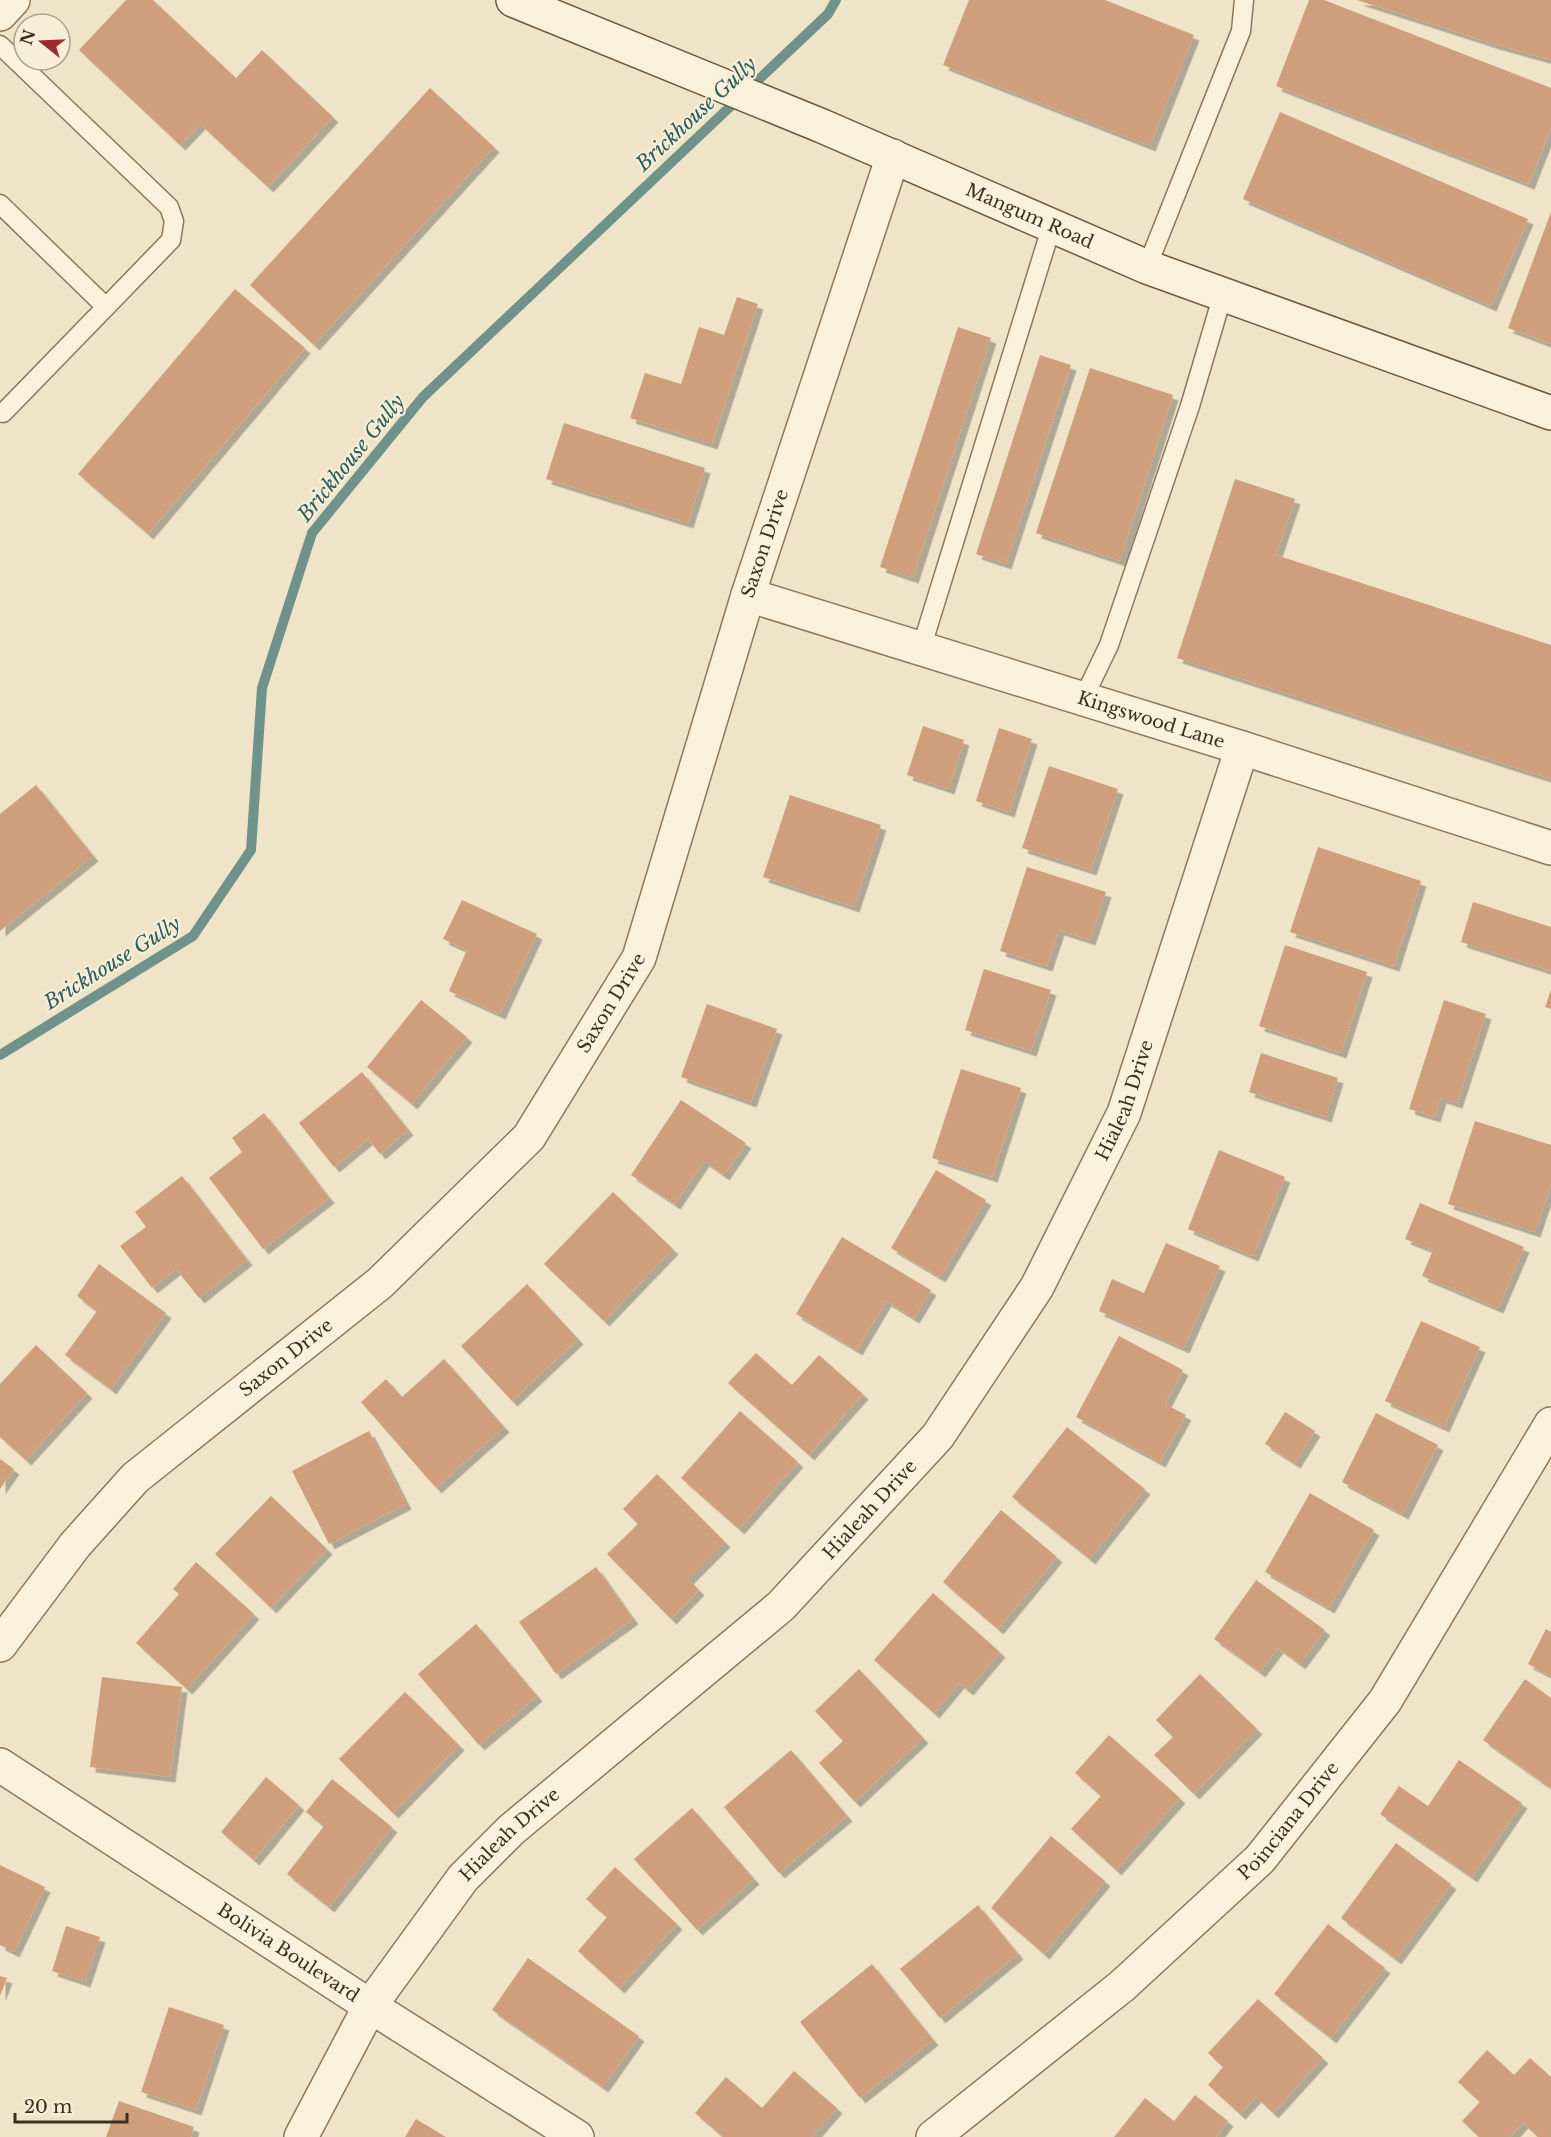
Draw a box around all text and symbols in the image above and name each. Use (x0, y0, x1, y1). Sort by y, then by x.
north arrow (12, 12, 72, 72)
text: N (16, 27, 40, 48)
water label: Brickhouse Gully (630, 52, 762, 177)
street label: Mangum Road (962, 179, 1097, 253)
water label: Brickhouse Gully (292, 389, 410, 527)
street label: Saxon Drive (737, 486, 793, 601)
street label: Kingswood Lane (1075, 687, 1228, 753)
water label: Brickhouse Gully (39, 911, 185, 1015)
street label: Saxon Drive (572, 949, 650, 1057)
street label: Hialeah Drive (1091, 1037, 1158, 1164)
street label: Saxon Drive (235, 1314, 337, 1402)
street label: Hialeah Drive (818, 1455, 921, 1564)
street label: Poinciana Drive (1234, 1757, 1344, 1885)
street label: Hialeah Drive (455, 1783, 564, 1886)
street label: Bolivia Boulevard (213, 1899, 363, 2007)
scale bar (15, 2086, 128, 2124)
text: 20 m (24, 2096, 72, 2118)

